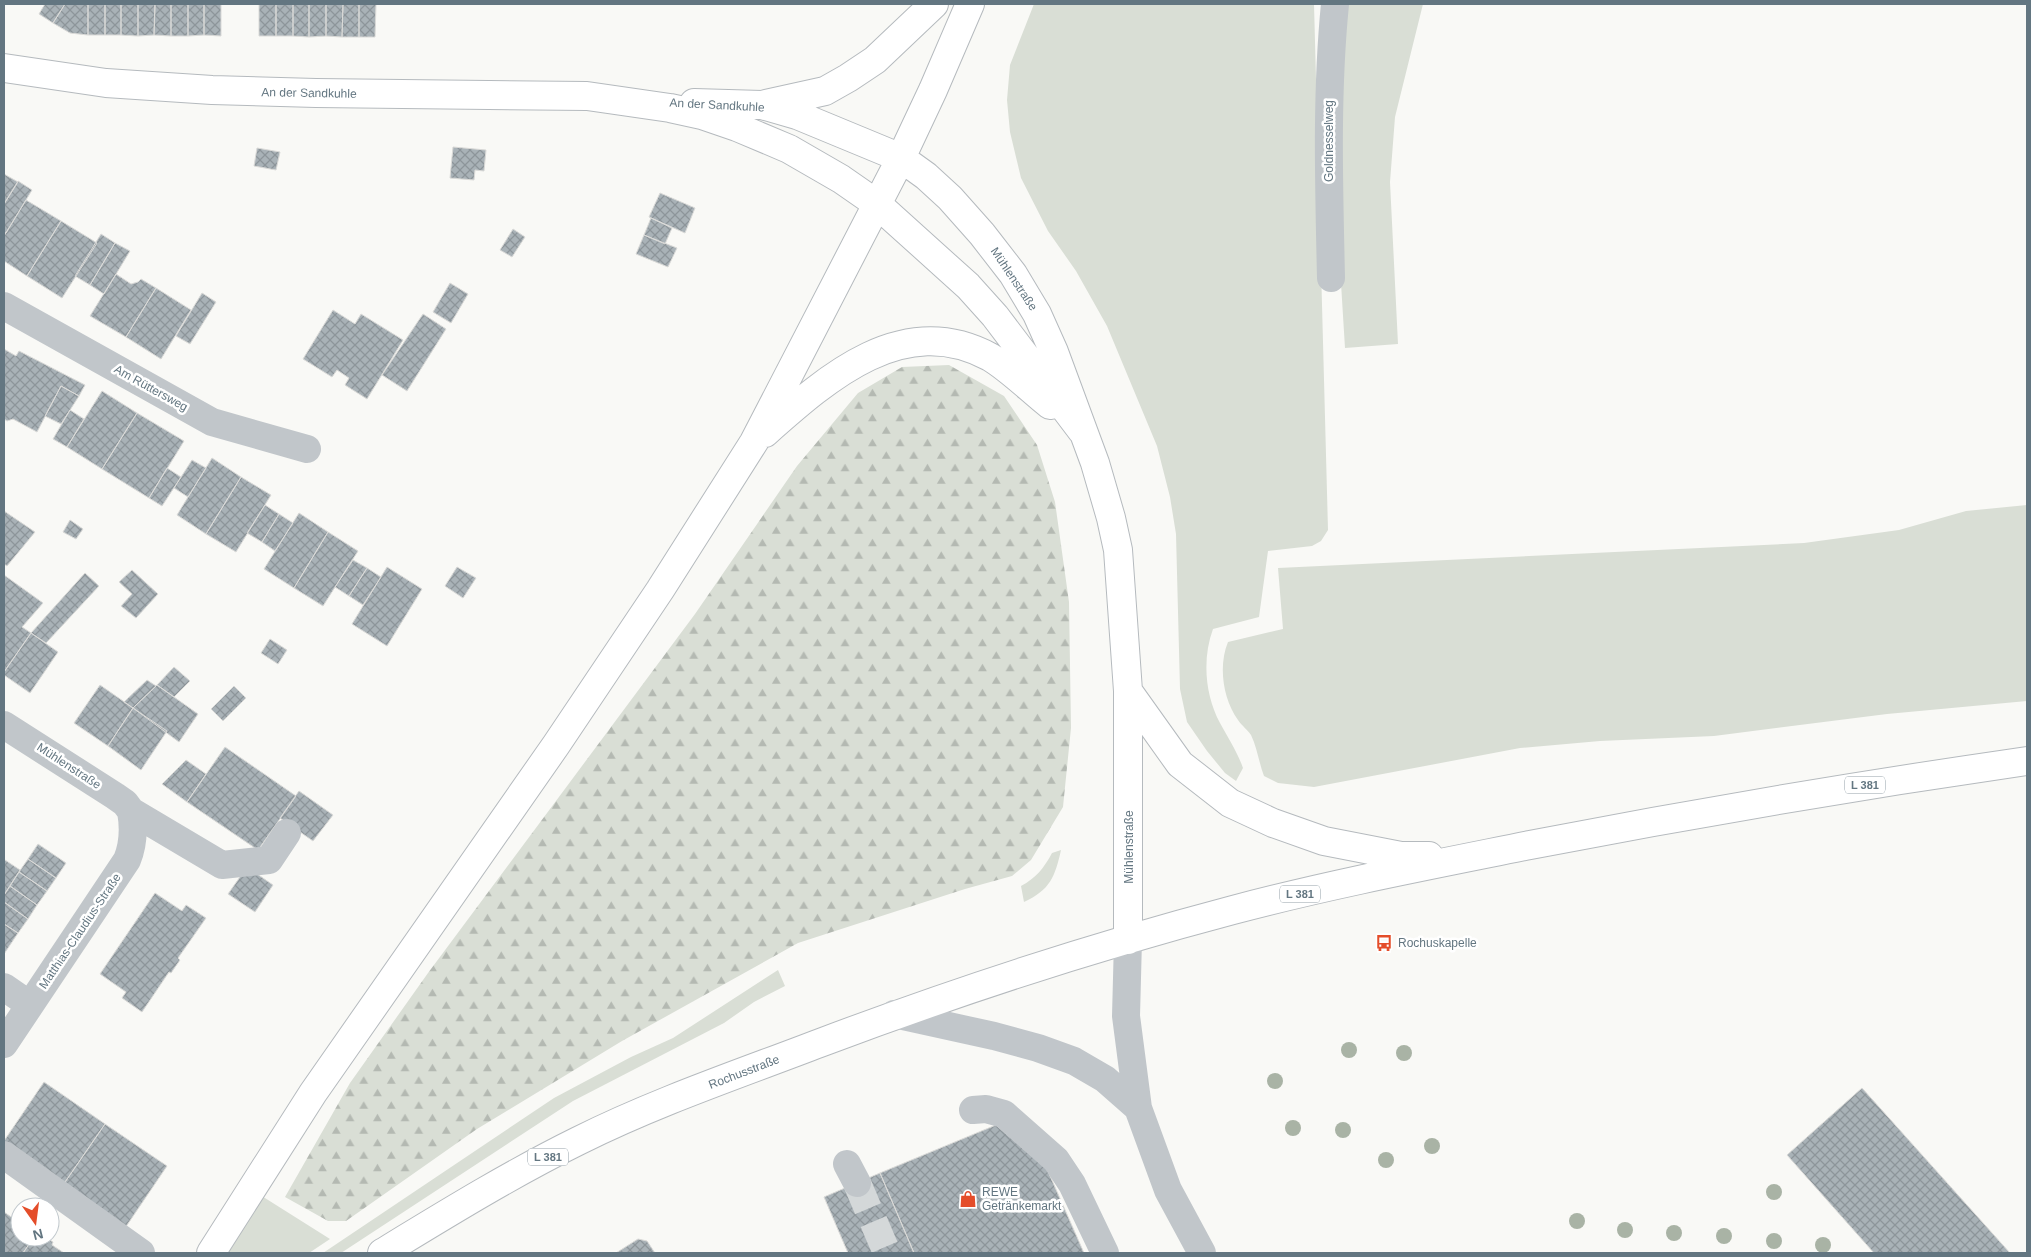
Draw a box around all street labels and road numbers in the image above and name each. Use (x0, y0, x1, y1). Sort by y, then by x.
street label: An der Sandkuhle (261, 85, 357, 101)
street label: An der Sandkuhle (669, 96, 765, 115)
street label: Goldnesselweg (1322, 100, 1336, 182)
street label: Mühlenstraße (988, 245, 1040, 314)
street label: Am Rüttersweg (112, 362, 190, 414)
street label: Mühlenstraße (34, 740, 104, 792)
road number: L 381 (1845, 776, 1885, 794)
street label: Mühlenstraße (1122, 810, 1136, 884)
street label: Matthias-Claudius-Straße (36, 870, 124, 991)
road number: L 381 (1280, 886, 1320, 902)
street label: Rochusstraße (707, 1052, 782, 1092)
road number: L 381 (528, 1148, 568, 1166)

